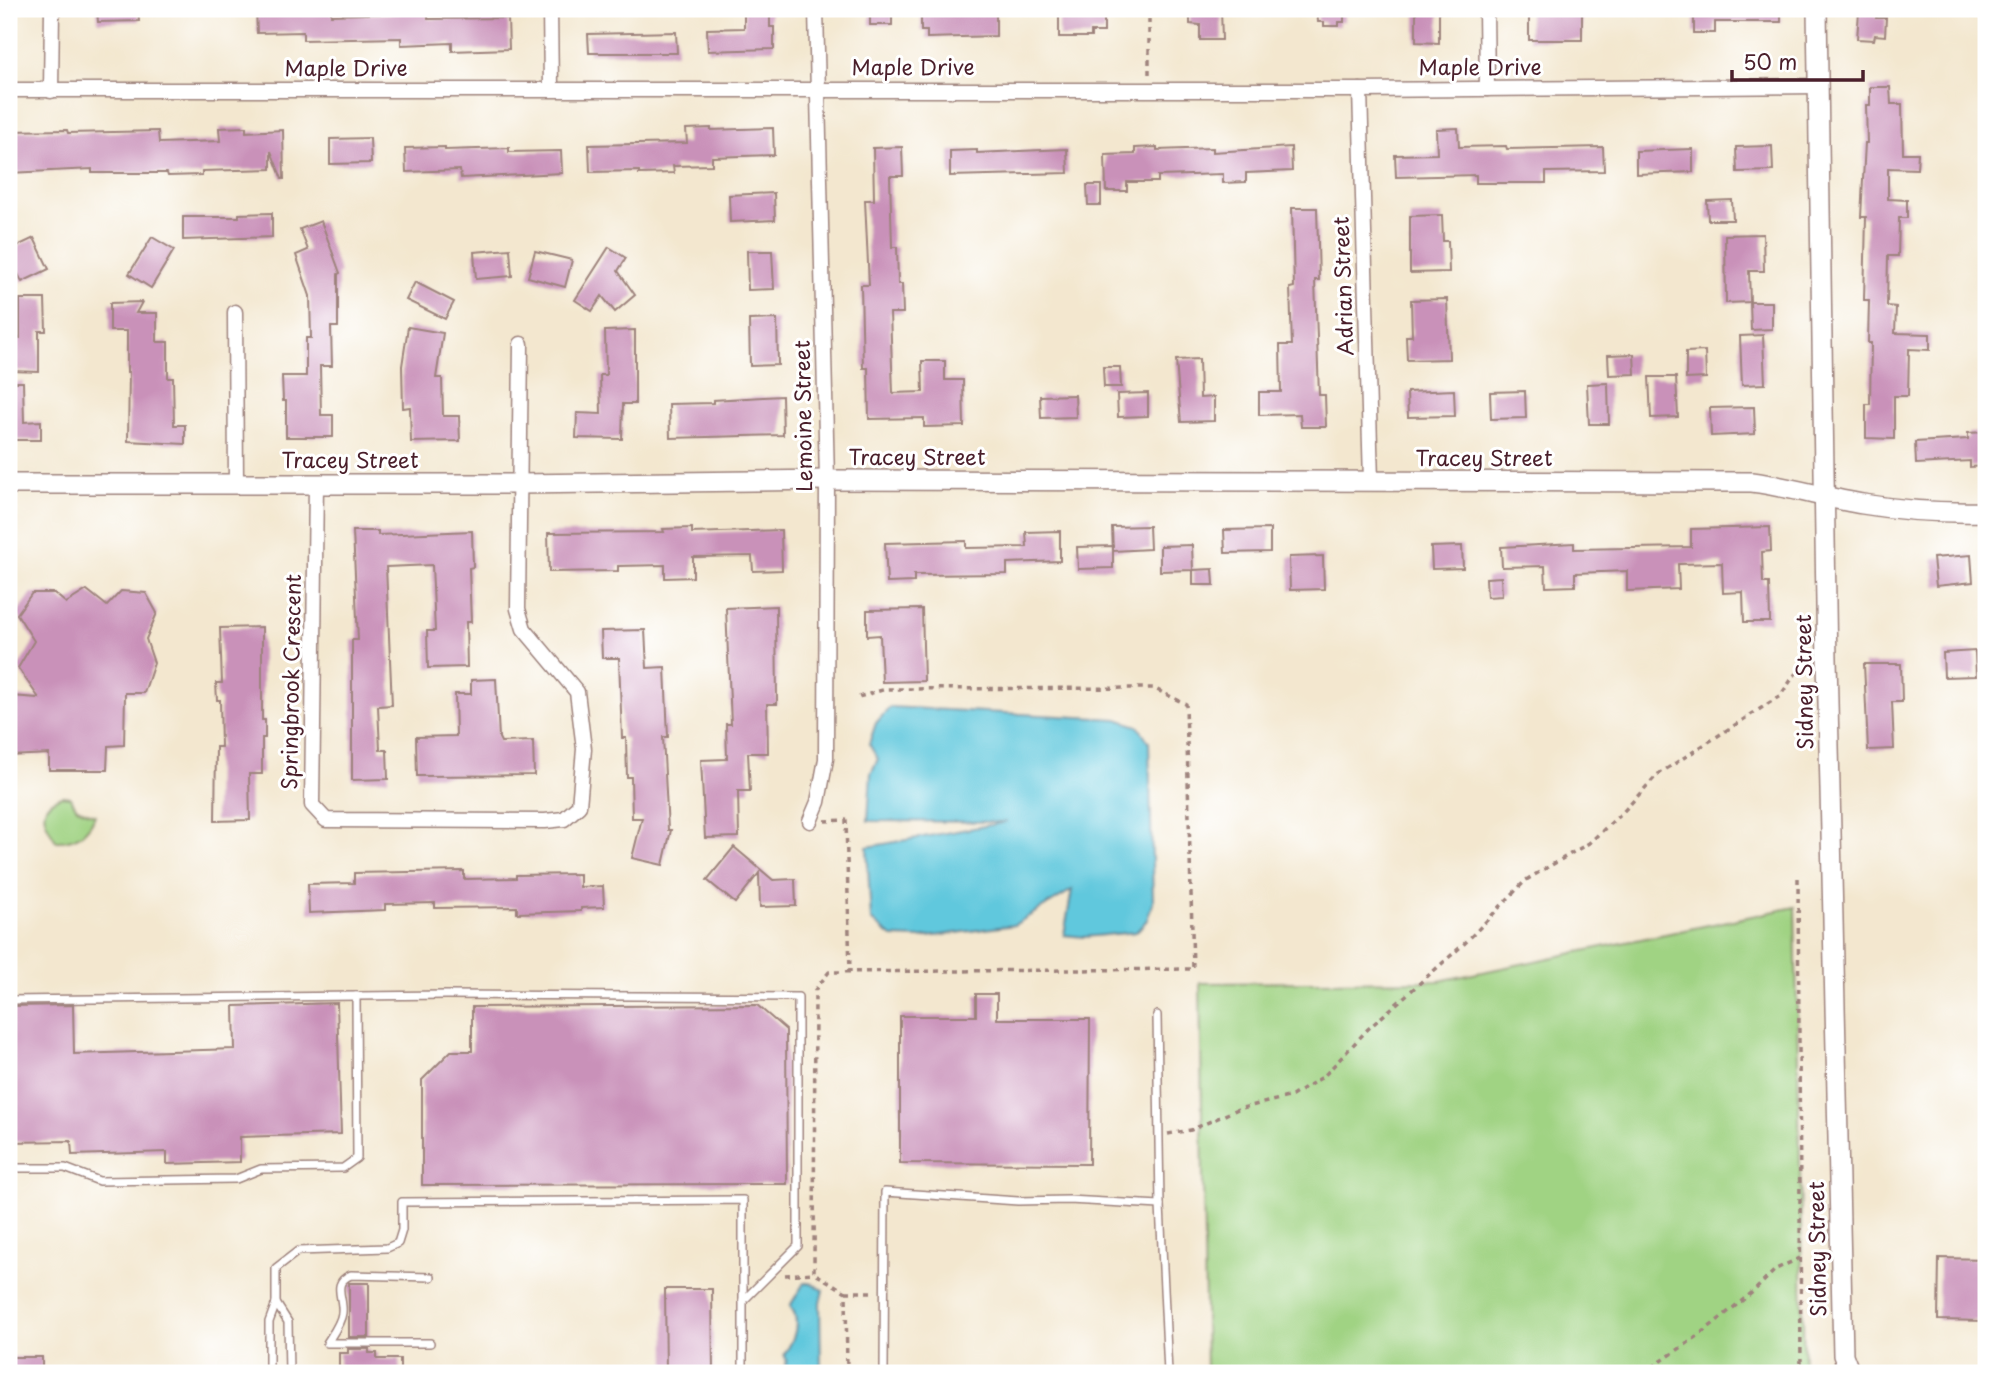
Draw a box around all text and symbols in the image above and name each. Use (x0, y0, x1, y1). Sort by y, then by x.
scale bar (1732, 38, 1864, 82)
text: 50 m (1743, 45, 1797, 77)
street label: Maple Drive (851, 50, 975, 82)
street label: Maple Drive (1418, 50, 1542, 82)
street label: Maple Drive (284, 51, 408, 83)
street label: Adrian Street (1324, 216, 1360, 356)
street label: Lemoine Street (785, 340, 819, 492)
street label: Tracey Street (848, 440, 986, 472)
street label: Tracey Street (1415, 441, 1553, 473)
street label: Tracey Street (281, 443, 419, 475)
street label: Springbrook Crescent (272, 574, 308, 790)
street label: Sidney Street (1786, 614, 1820, 750)
street label: Sidney Street (1799, 1181, 1833, 1317)

